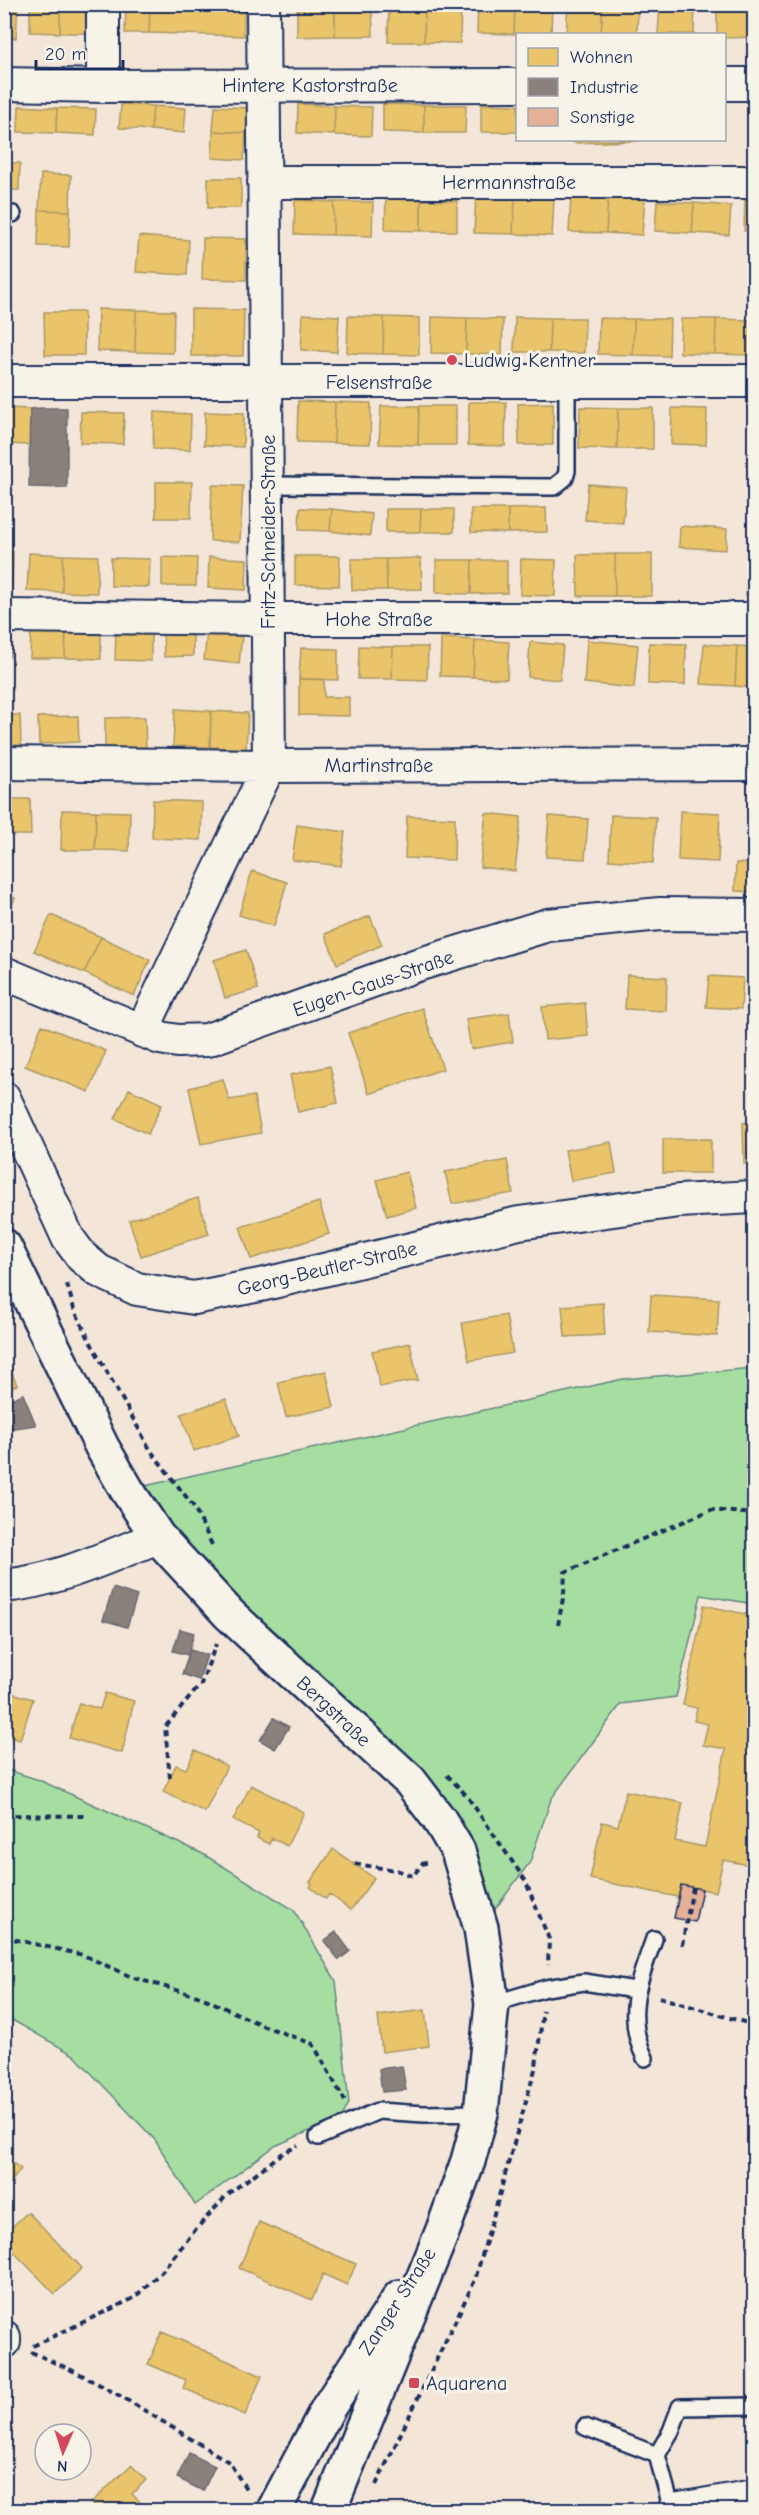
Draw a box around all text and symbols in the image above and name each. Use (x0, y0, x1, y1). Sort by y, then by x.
scale bar (36, 33, 123, 71)
legend (516, 33, 726, 141)
text: 20 m (45, 44, 86, 65)
text: Wohnen (570, 47, 633, 68)
street label: Hintere Kastorstraße (222, 74, 398, 97)
text: Industrie (570, 77, 639, 98)
text: Sonstige (570, 107, 635, 128)
street label: Hermannstraße (442, 171, 576, 194)
place label: Ludwig Kentner (464, 349, 595, 372)
marker: Ludwig Kentner (445, 353, 459, 367)
street label: Felsenstraße (326, 371, 432, 394)
street label: Fritz-Schneider-Straße (257, 435, 280, 629)
street label: Hohe Straße (325, 608, 433, 631)
street label: Martinstraße (325, 754, 433, 777)
street label: Eugen-Gaus-Straße (290, 945, 457, 1022)
street label: Georg-Beutler-Straße (235, 1237, 419, 1300)
street label: Bergstraße (292, 1671, 375, 1751)
street label: Zanger Straße (354, 2243, 441, 2359)
place label: Aquarena (426, 2372, 507, 2395)
marker: Aquarena (407, 2376, 421, 2390)
north arrow (33, 2422, 93, 2482)
text: N (57, 2457, 68, 2475)

